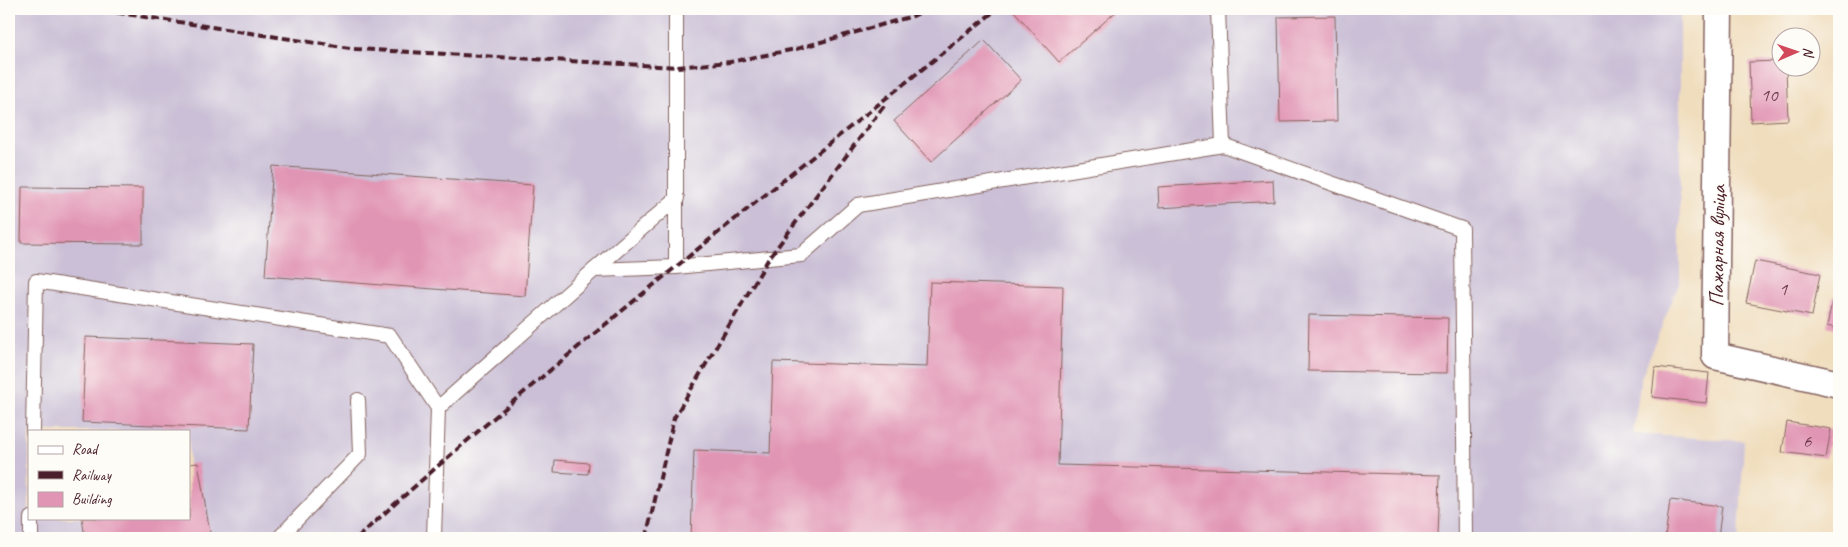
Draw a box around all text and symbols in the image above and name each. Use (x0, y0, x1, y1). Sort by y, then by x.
north arrow (1770, 28, 1820, 78)
text: N (1800, 47, 1817, 59)
house number: 10 (1760, 83, 1779, 107)
street label: Пажарная вуліца (1703, 183, 1731, 307)
house number: 1 (1779, 277, 1789, 301)
house number: 6 (1803, 429, 1813, 453)
legend (28, 430, 190, 520)
text: Road (72, 440, 99, 459)
text: Railway (72, 466, 113, 485)
text: Building (72, 490, 112, 509)

